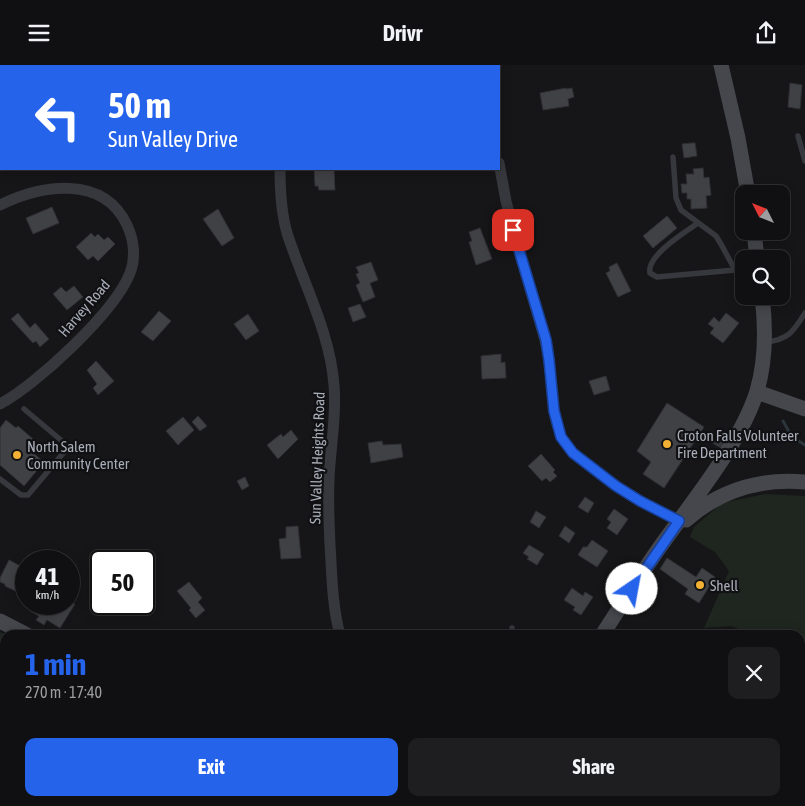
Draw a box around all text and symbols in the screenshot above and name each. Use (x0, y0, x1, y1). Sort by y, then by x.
icon: menu (25, 19, 53, 47)
icon: share (752, 19, 780, 47)
text: Drivr (383, 20, 422, 46)
icon: left (25, 85, 90, 150)
text: 50 m (108, 85, 171, 125)
text: Sun Valley Drive (108, 126, 238, 152)
north arrow (735, 185, 790, 240)
map controls (735, 185, 790, 305)
pin (492, 209, 534, 251)
icon: arrive (499, 216, 527, 244)
button: search (735, 250, 790, 305)
street label: Harvey Road (55, 276, 113, 340)
street label: Sun Valley Heights Road (306, 392, 328, 524)
place label: Croton Falls Volunteer Fire Department (677, 427, 799, 461)
place label: North Salem Community Center (27, 438, 130, 472)
marker: Croton Falls Volunteer Fire Department (661, 438, 673, 450)
marker: North Salem Community Center (11, 449, 23, 461)
speed limit sign: 50 (90, 550, 155, 615)
text: 41 (36, 562, 59, 590)
position arrow (605, 562, 657, 614)
place label: Shell (710, 577, 738, 594)
marker: Shell (694, 579, 706, 591)
text: km/h (36, 588, 59, 602)
text: 1 min (25, 647, 86, 681)
button: close (728, 647, 780, 699)
text: 270 m · 17:40 (25, 683, 102, 701)
button: Exit (25, 738, 398, 796)
button: Share (408, 738, 780, 796)

